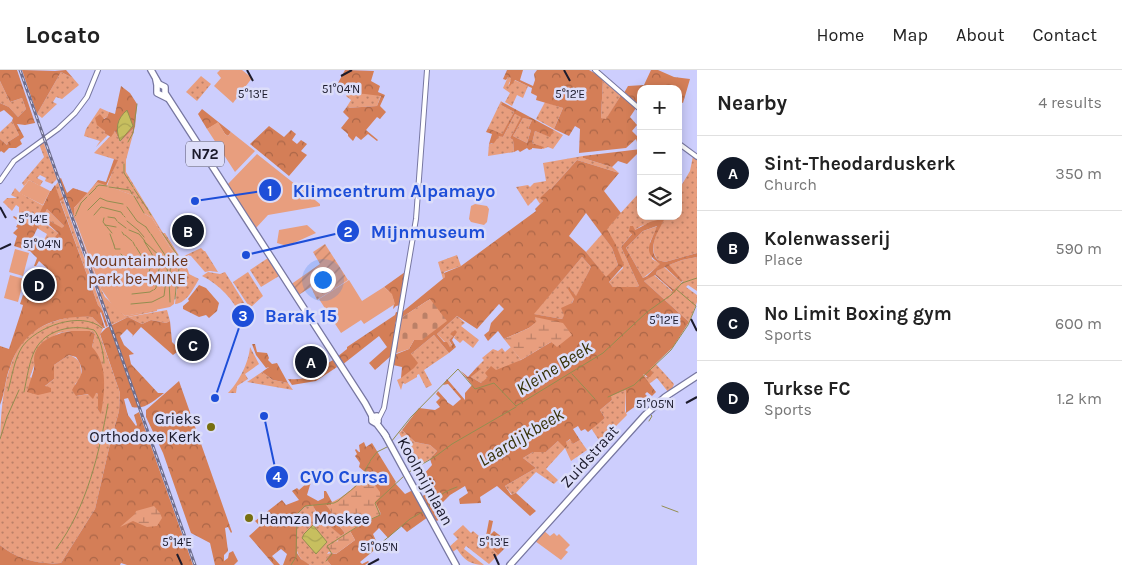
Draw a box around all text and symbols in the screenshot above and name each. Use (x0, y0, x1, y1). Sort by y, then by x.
text: Locato (25, 21, 100, 49)
text: Home (816, 24, 864, 46)
text: Map (892, 24, 928, 46)
text: About (956, 24, 1005, 46)
text: Contact (1033, 24, 1097, 46)
text: 51°04'N (322, 82, 360, 96)
map controls (637, 85, 682, 220)
button: + (637, 85, 682, 130)
text: 5°13'E (238, 87, 268, 101)
text: 5°12'E (555, 87, 585, 101)
text: Nearby (717, 91, 787, 115)
text: 4 results (1038, 93, 1102, 112)
button: − (637, 130, 682, 175)
road number: N72 (186, 142, 224, 166)
text: Sint-Theodarduskerk (764, 153, 955, 175)
text: A (728, 164, 738, 183)
text: 350 m (1055, 164, 1102, 183)
callout: Klimcentrum Alpamayo (258, 174, 506, 207)
button: layers (637, 175, 682, 220)
text: Church (764, 175, 817, 194)
text: Klimcentrum Alpamayo (293, 180, 495, 202)
text: 1 (267, 182, 273, 200)
text: 5°14'E (18, 212, 48, 226)
pin: B (172, 212, 204, 250)
callout: Mijnmuseum (336, 215, 495, 248)
text: Mijnmuseum (371, 221, 485, 243)
text: 2 (343, 223, 353, 241)
text: Kolenwasserij (764, 228, 891, 250)
text: 51°04'N (23, 237, 61, 251)
text: B (728, 239, 738, 258)
text: 590 m (1055, 239, 1102, 258)
text: Place (764, 250, 803, 269)
park label: Mountainbike park be-MINE (86, 251, 188, 288)
pin: D (23, 266, 55, 304)
your location (310, 267, 336, 293)
callout: Barak 15 (230, 299, 347, 332)
text: No Limit Boxing gym (764, 303, 952, 325)
text: Barak 15 (265, 305, 337, 327)
text: 3 (238, 307, 248, 325)
text: 5°12'E (649, 313, 679, 327)
text: C (728, 314, 738, 333)
text: 600 m (1055, 314, 1102, 333)
text: Sports (764, 325, 812, 344)
pin: C (177, 326, 209, 364)
water label: Kleine Beek (512, 336, 597, 400)
pin: A (295, 343, 327, 381)
text: Turkse FC (764, 378, 850, 400)
text: D (728, 389, 738, 408)
text: 1.2 km (1057, 389, 1102, 408)
text: 51°05'N (636, 397, 674, 411)
text: Sports (764, 400, 812, 419)
water label: Laardijkbeek (474, 402, 568, 471)
place label: Grieks Orthodoxe Kerk (89, 409, 201, 446)
marker: Grieks Orthodoxe Kerk (205, 421, 217, 433)
street label: Zuidstraat (556, 421, 622, 491)
street label: Koolmijnlaan (394, 434, 458, 529)
callout: CVO Cursa (264, 460, 398, 493)
text: CVO Cursa (300, 466, 388, 488)
text: 4 (273, 468, 282, 486)
place label: Hamza Moskee (259, 509, 370, 528)
marker: Hamza Moskee (243, 512, 255, 524)
text: 5°14'E (162, 535, 192, 549)
text: 5°13'E (479, 535, 509, 549)
text: 51°05'N (360, 540, 398, 554)

